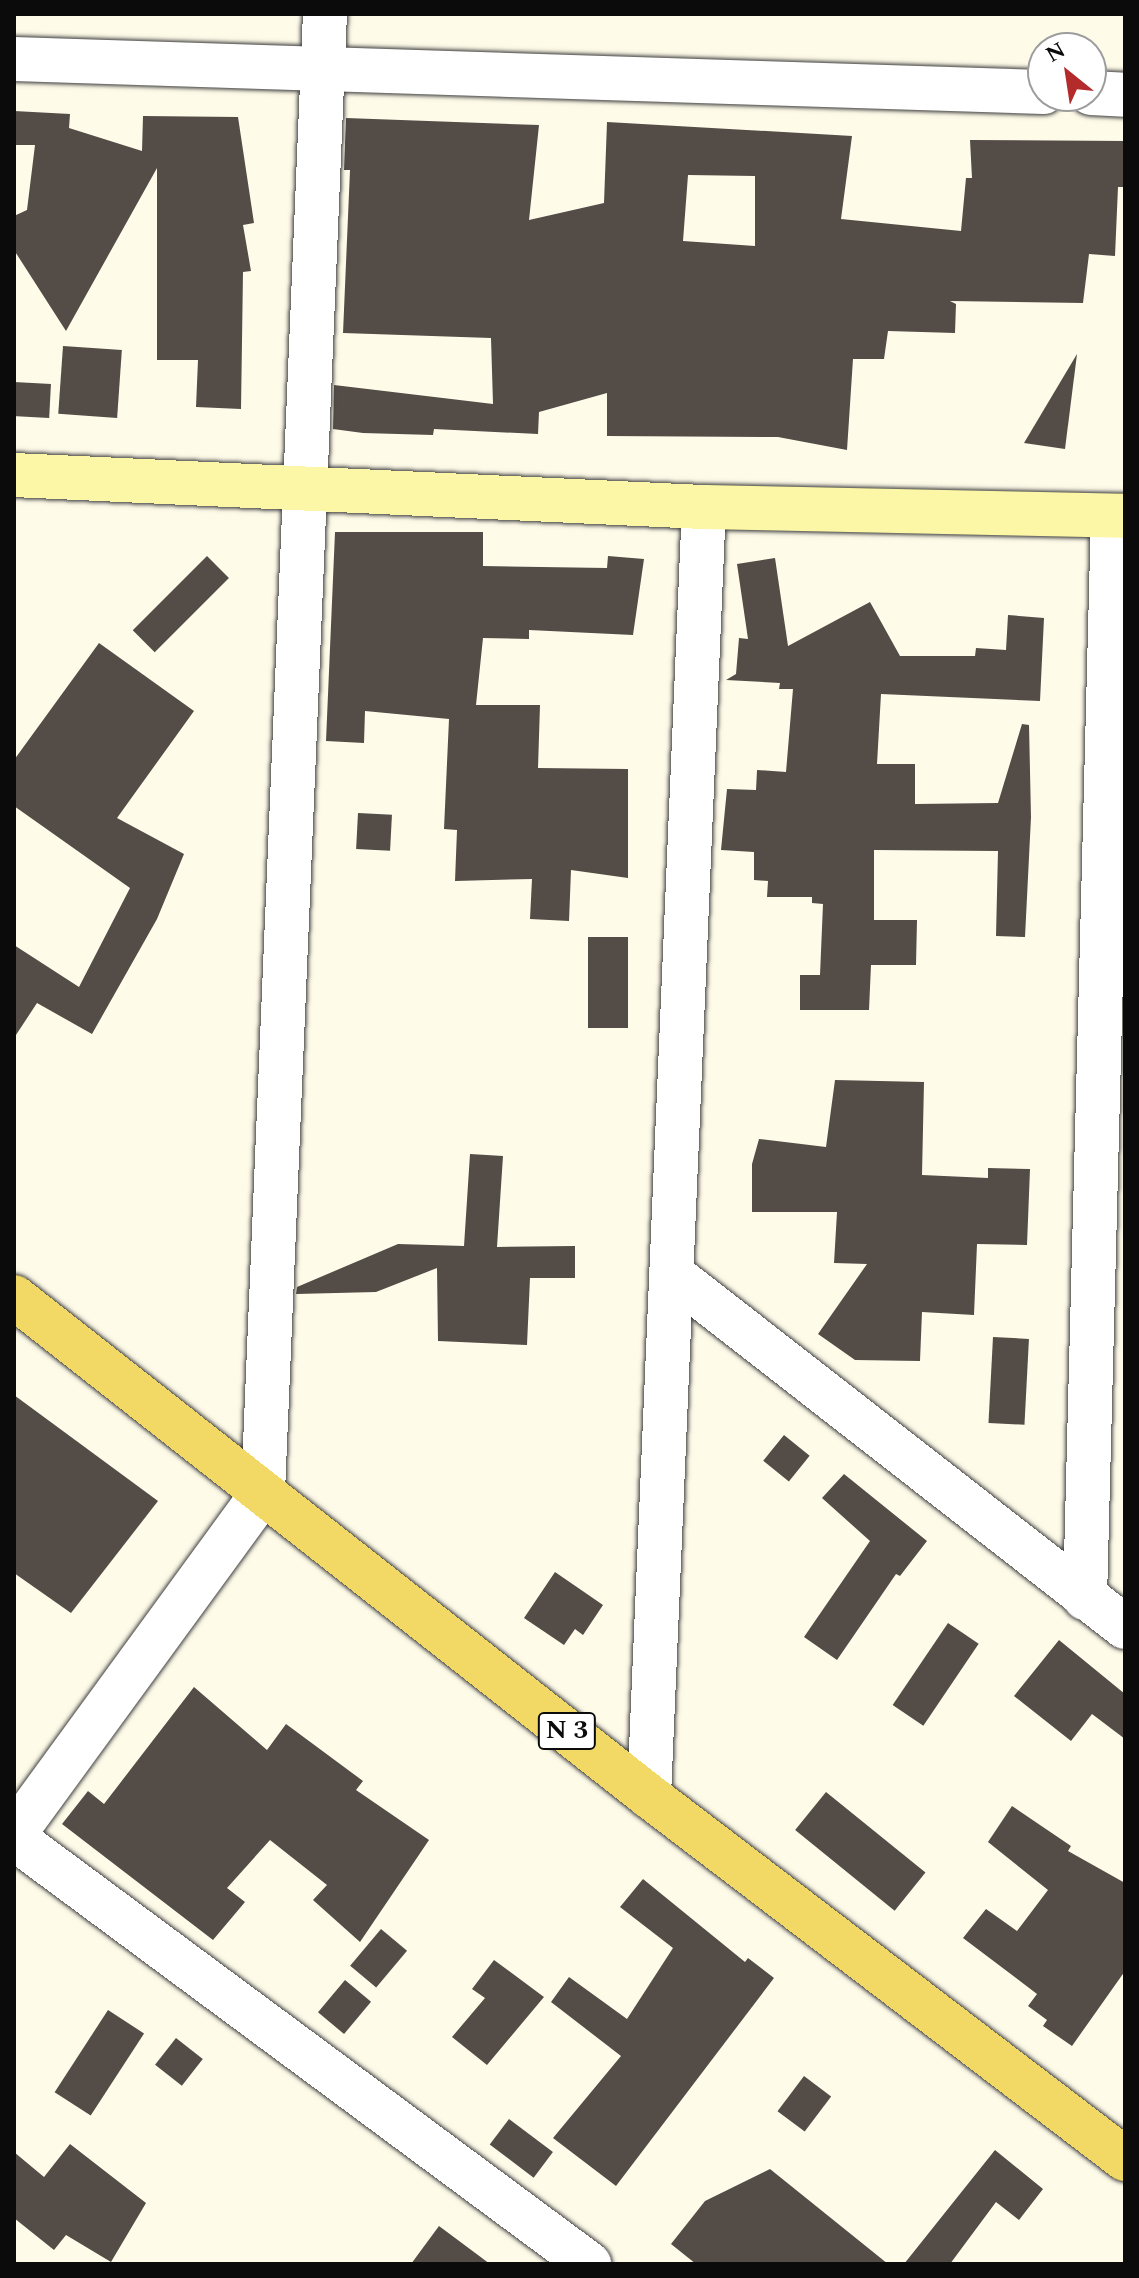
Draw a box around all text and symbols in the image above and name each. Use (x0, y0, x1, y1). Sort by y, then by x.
north arrow (1027, 32, 1107, 112)
text: N (1040, 34, 1072, 71)
road number: N 3 (537, 1709, 597, 1753)

